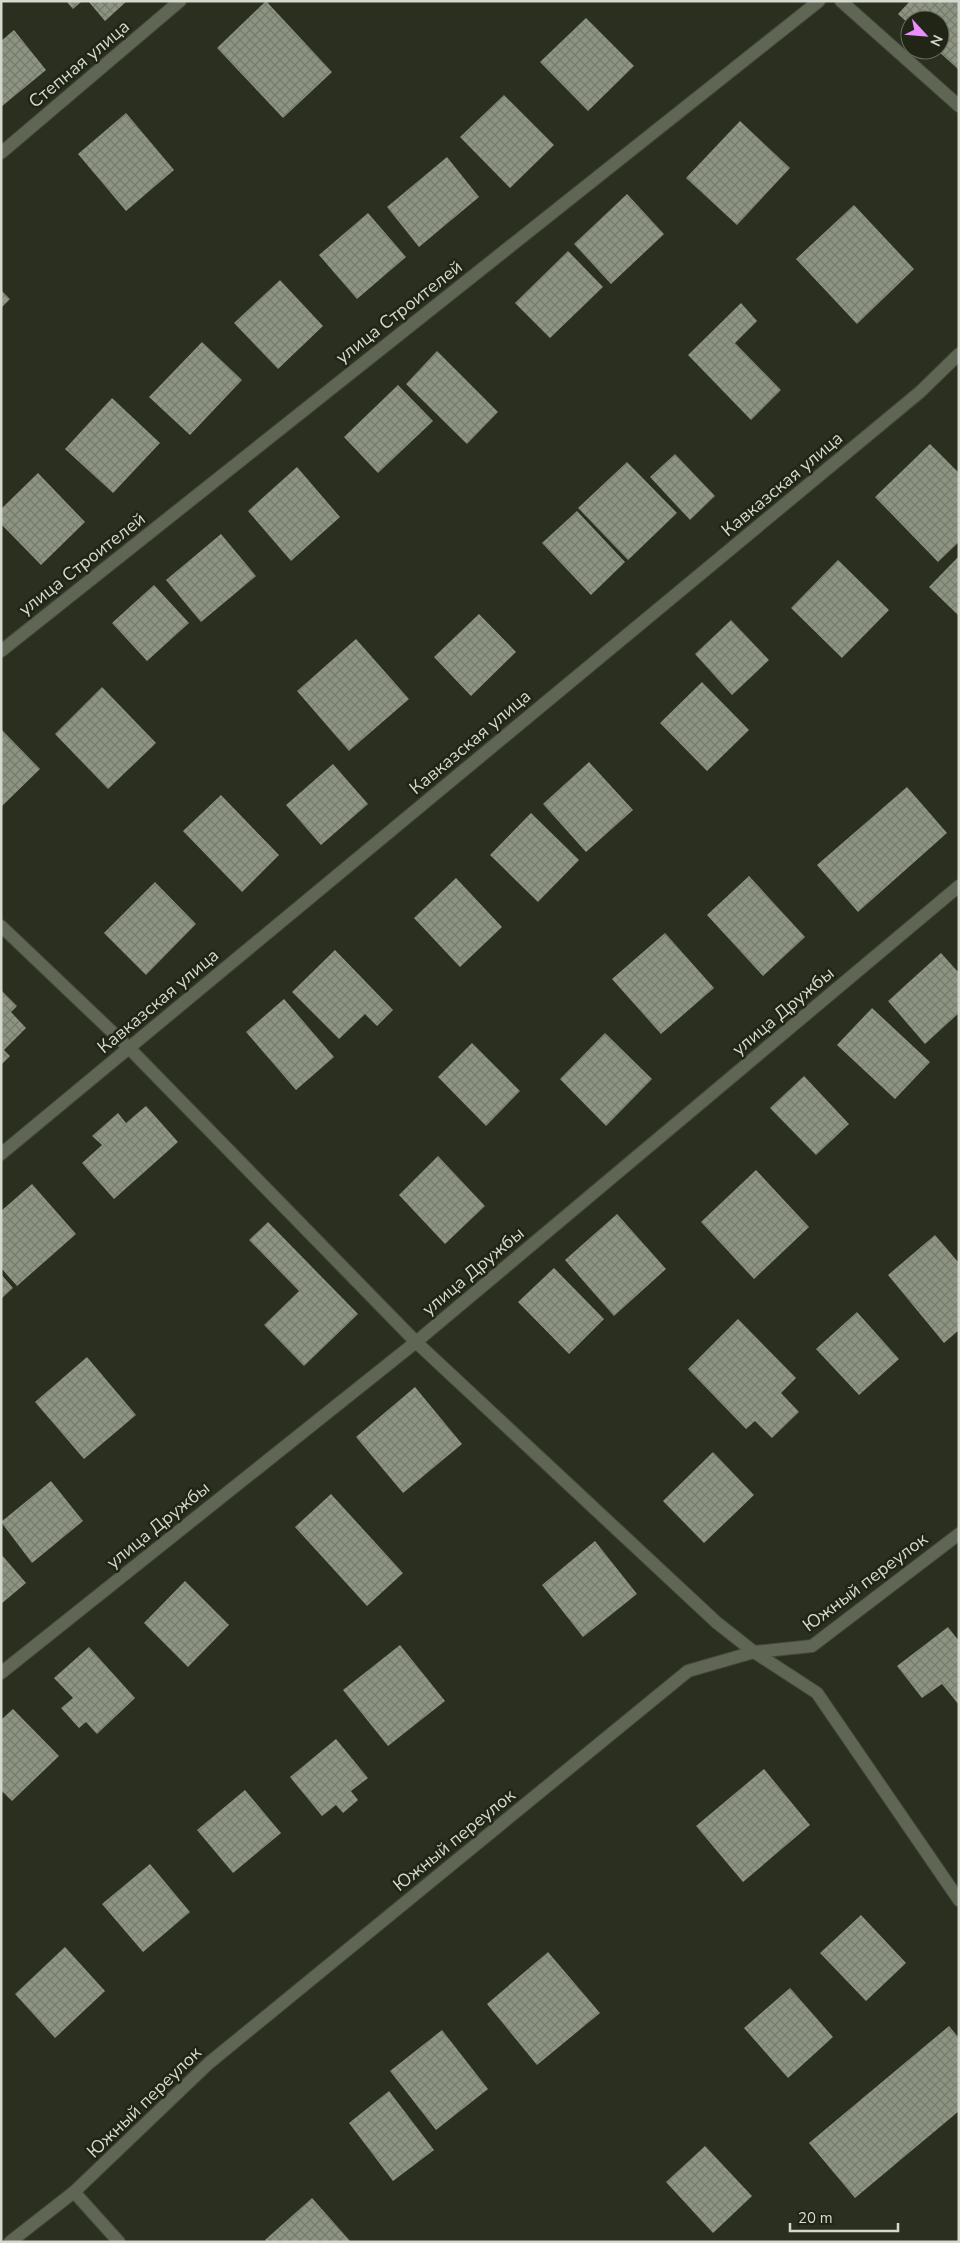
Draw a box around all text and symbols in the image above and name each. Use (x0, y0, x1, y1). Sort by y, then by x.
north arrow (900, 10, 950, 60)
street label: Степная улица (23, 15, 135, 113)
text: N (925, 32, 947, 49)
street label: улица Строителей (331, 255, 467, 369)
street label: Кавказская улица (716, 426, 848, 542)
street label: улица Строителей (14, 507, 150, 621)
street label: Кавказская улица (404, 684, 536, 800)
street label: Кавказская улица (92, 943, 224, 1059)
street label: улица Дружбы (727, 961, 839, 1061)
street label: улица Дружбы (417, 1221, 529, 1321)
street label: улица Дружбы (101, 1476, 215, 1574)
street label: Южный переулок (798, 1527, 933, 1637)
street label: Южный переулок (388, 1783, 521, 1897)
street label: Южный переулок (81, 2041, 207, 2163)
scale bar (790, 2200, 898, 2232)
text: 20 m (798, 2208, 833, 2228)

